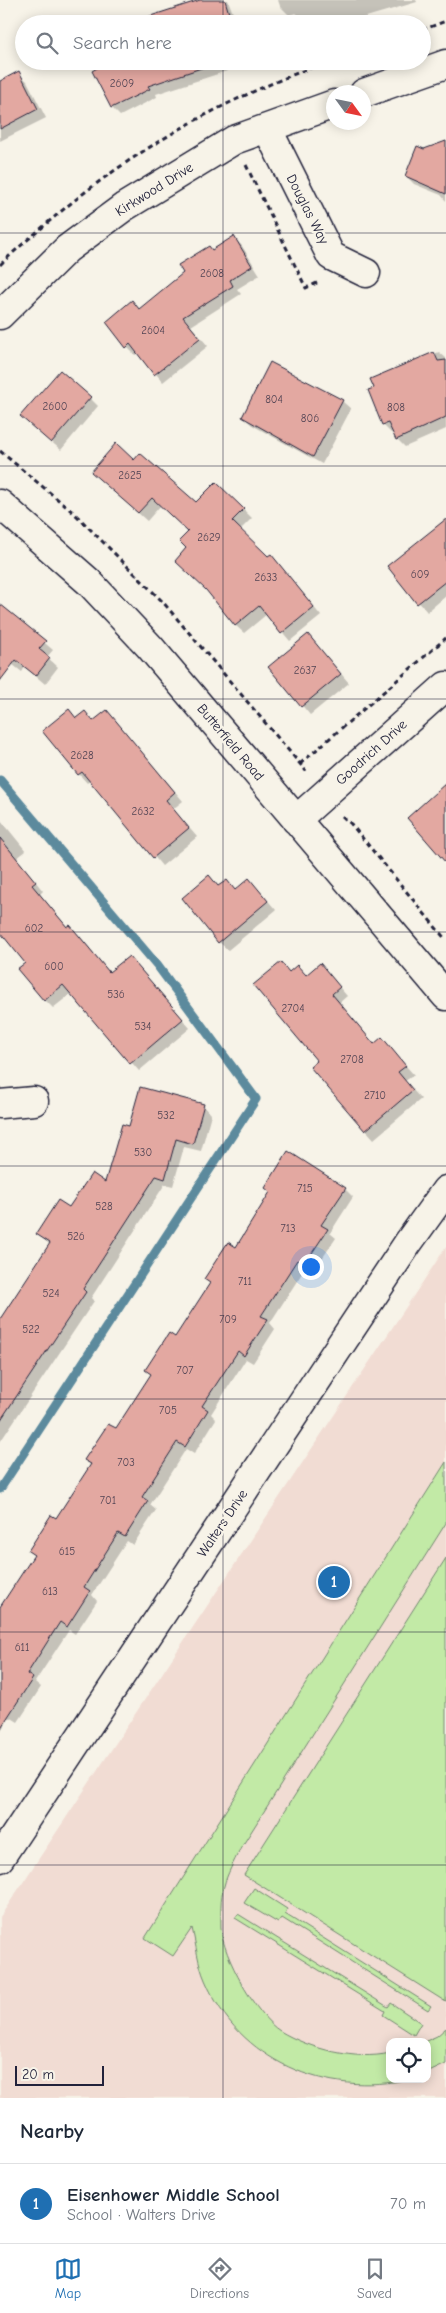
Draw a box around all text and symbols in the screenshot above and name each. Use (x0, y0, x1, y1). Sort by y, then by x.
search box (15, 15, 431, 70)
icon: search (33, 29, 61, 57)
text: Search here (73, 32, 172, 54)
house number: 2609 (110, 77, 134, 90)
north arrow (326, 85, 371, 130)
street label: Kirkwood Drive (112, 159, 196, 220)
street label: Douglas Way (283, 171, 333, 248)
house number: 2608 (200, 267, 224, 280)
house number: 2604 (141, 324, 165, 337)
house number: 804 (265, 393, 283, 406)
house number: 2600 (42, 400, 68, 413)
house number: 808 (387, 401, 405, 414)
house number: 806 (301, 412, 319, 425)
house number: 2625 (118, 469, 142, 482)
house number: 2629 (197, 531, 221, 544)
house number: 609 (411, 568, 429, 581)
house number: 2633 (255, 571, 277, 584)
house number: 2637 (294, 664, 316, 677)
street label: Butterfield Road (193, 700, 268, 784)
street label: Goodrich Drive (332, 716, 410, 789)
house number: 2628 (70, 749, 94, 762)
house number: 2632 (131, 805, 155, 818)
house number: 602 (25, 922, 43, 935)
house number: 600 (44, 960, 64, 973)
house number: 536 (107, 988, 125, 1001)
house number: 2704 (282, 1002, 304, 1015)
house number: 534 (135, 1020, 151, 1033)
house number: 2708 (340, 1053, 364, 1066)
house number: 2710 (364, 1089, 386, 1102)
house number: 532 (157, 1109, 175, 1122)
house number: 530 (134, 1146, 152, 1159)
house number: 715 (297, 1182, 313, 1195)
house number: 528 (95, 1200, 113, 1213)
house number: 713 (280, 1222, 296, 1235)
house number: 526 (67, 1230, 85, 1243)
your location (298, 1254, 324, 1280)
house number: 711 (238, 1275, 252, 1288)
house number: 524 (43, 1287, 59, 1300)
house number: 709 (219, 1313, 237, 1326)
house number: 522 (22, 1323, 40, 1336)
house number: 707 (176, 1364, 194, 1377)
house number: 705 (159, 1404, 177, 1417)
house number: 703 (117, 1456, 135, 1469)
street label: Walters Drive (193, 1486, 251, 1560)
house number: 701 (100, 1494, 116, 1507)
house number: 615 (59, 1545, 75, 1558)
pin: 1 (318, 1563, 350, 1601)
house number: 613 (42, 1585, 58, 1598)
house number: 611 (15, 1641, 29, 1654)
map controls (386, 2038, 431, 2083)
button: locate (386, 2038, 431, 2083)
scale bar (15, 2063, 104, 2086)
text: 20 m (22, 2066, 54, 2083)
text: Nearby (20, 2119, 84, 2143)
text: Eisenhower Middle School (67, 2184, 280, 2206)
text: 1 (33, 2195, 39, 2213)
text: 70 m (390, 2195, 426, 2213)
text: School · Walters Drive (67, 2206, 216, 2224)
tab: Map (54, 2255, 82, 2302)
tab: Directions (190, 2255, 249, 2302)
tab: Saved (357, 2255, 392, 2302)

